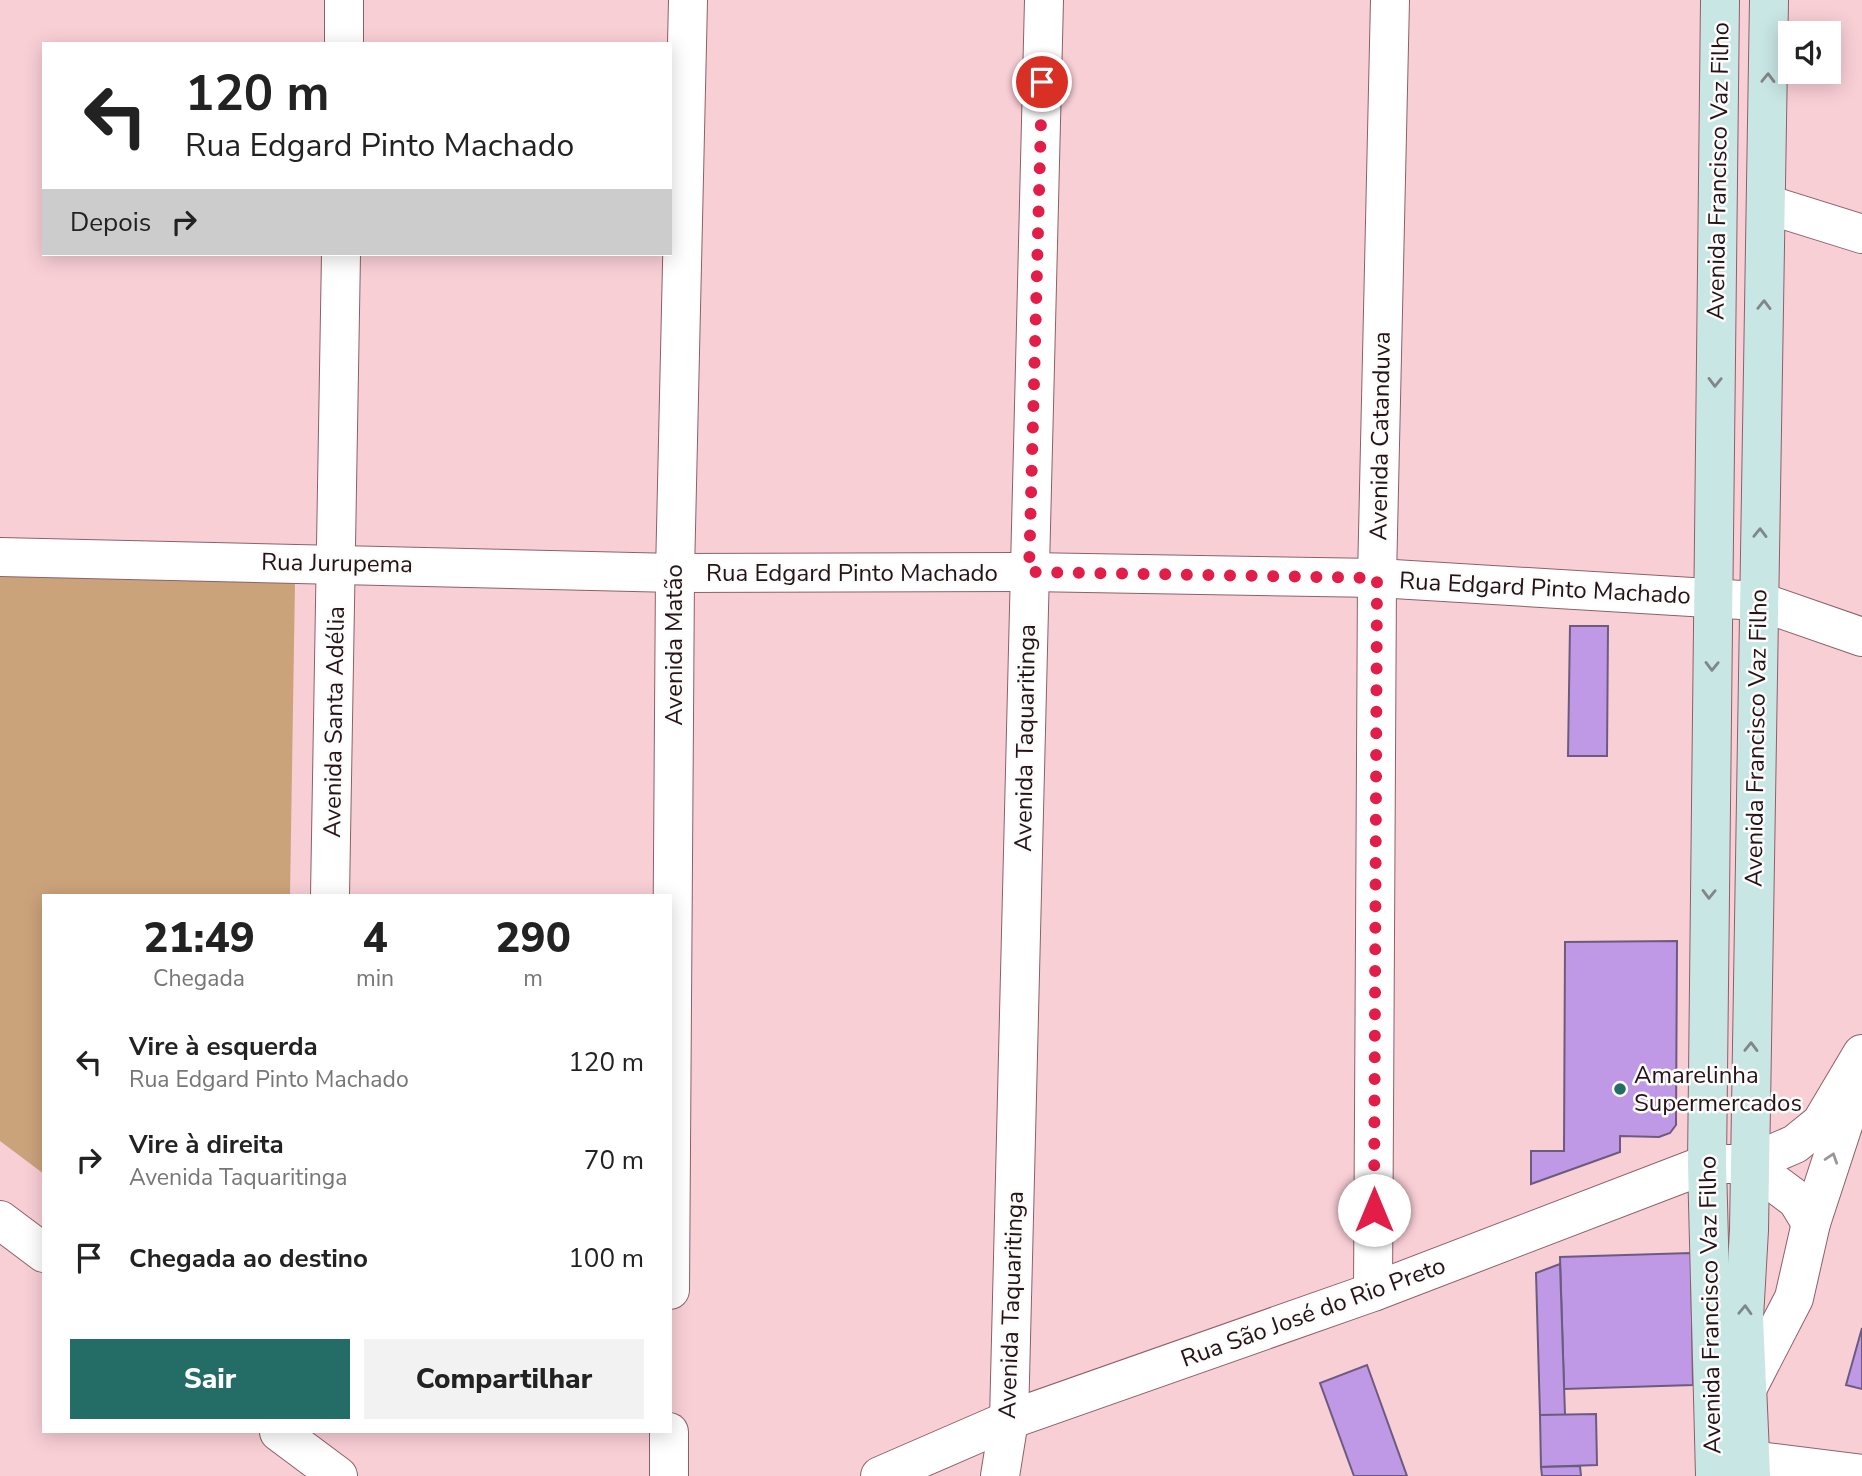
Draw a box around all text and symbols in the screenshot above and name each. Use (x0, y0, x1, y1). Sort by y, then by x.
map controls (1778, 21, 1841, 84)
button: sound (1778, 21, 1841, 84)
street label: Avenida Francisco Vaz Filho (1699, 22, 1737, 320)
pin (1012, 52, 1072, 112)
text: 120 m (185, 60, 329, 127)
icon: arrive (1023, 63, 1061, 101)
icon: left (70, 70, 161, 161)
one-way arrow (1760, 72, 1776, 82)
text: Rua Edgard Pinto Machado (185, 124, 574, 167)
icon: right (165, 203, 203, 241)
text: Depois (70, 205, 151, 240)
one-way arrow (1756, 299, 1772, 310)
street label: Avenida Catanduva (1362, 331, 1398, 541)
one-way arrow (1707, 377, 1723, 388)
one-way arrow (1752, 527, 1767, 538)
street label: Rua Jurupema (261, 546, 413, 580)
street label: Rua Edgard Pinto Machado (706, 557, 998, 589)
street label: Avenida Matão (658, 564, 690, 726)
street label: Rua Edgard Pinto Machado (1398, 564, 1692, 612)
street label: Avenida Francisco Vaz Filho (1737, 589, 1775, 887)
street label: Avenida Santa Adélia (316, 606, 352, 838)
street label: Avenida Taquaritinga (1007, 624, 1043, 852)
one-way arrow (1704, 661, 1720, 672)
one-way arrow (1701, 889, 1717, 899)
text: 21:49 (143, 910, 255, 967)
text: 4 (362, 910, 388, 967)
text: 290 (495, 910, 571, 967)
text: Chegada (153, 963, 245, 994)
text: min (356, 963, 394, 994)
text: m (523, 963, 543, 994)
text: Vire à esquerda (129, 1029, 318, 1064)
one-way arrow (1743, 1041, 1759, 1052)
icon: left (70, 1043, 108, 1081)
text: 120 m (568, 1045, 644, 1080)
place label: Amarelinha Supermercados (1634, 1059, 1802, 1119)
text: Rua Edgard Pinto Machado (129, 1064, 409, 1095)
marker: Amarelinha Supermercados (1612, 1081, 1628, 1097)
text: Vire à direita (129, 1127, 284, 1162)
icon: right (70, 1141, 108, 1179)
text: 70 m (584, 1143, 644, 1178)
one-way arrow (1824, 1152, 1839, 1164)
street label: Avenida Francisco Vaz Filho (1691, 1156, 1729, 1454)
text: Avenida Taquaritinga (129, 1162, 347, 1193)
position arrow (1337, 1173, 1411, 1247)
street label: Avenida Taquaritinga (991, 1191, 1031, 1419)
icon: arrive (70, 1239, 108, 1277)
text: Chegada ao destino (129, 1241, 368, 1276)
text: 100 m (568, 1241, 644, 1276)
street label: Rua São José do Rio Preto (1176, 1249, 1450, 1375)
one-way arrow (1737, 1304, 1752, 1315)
button: Sair (70, 1339, 350, 1419)
button: Compartilhar (364, 1339, 644, 1419)

